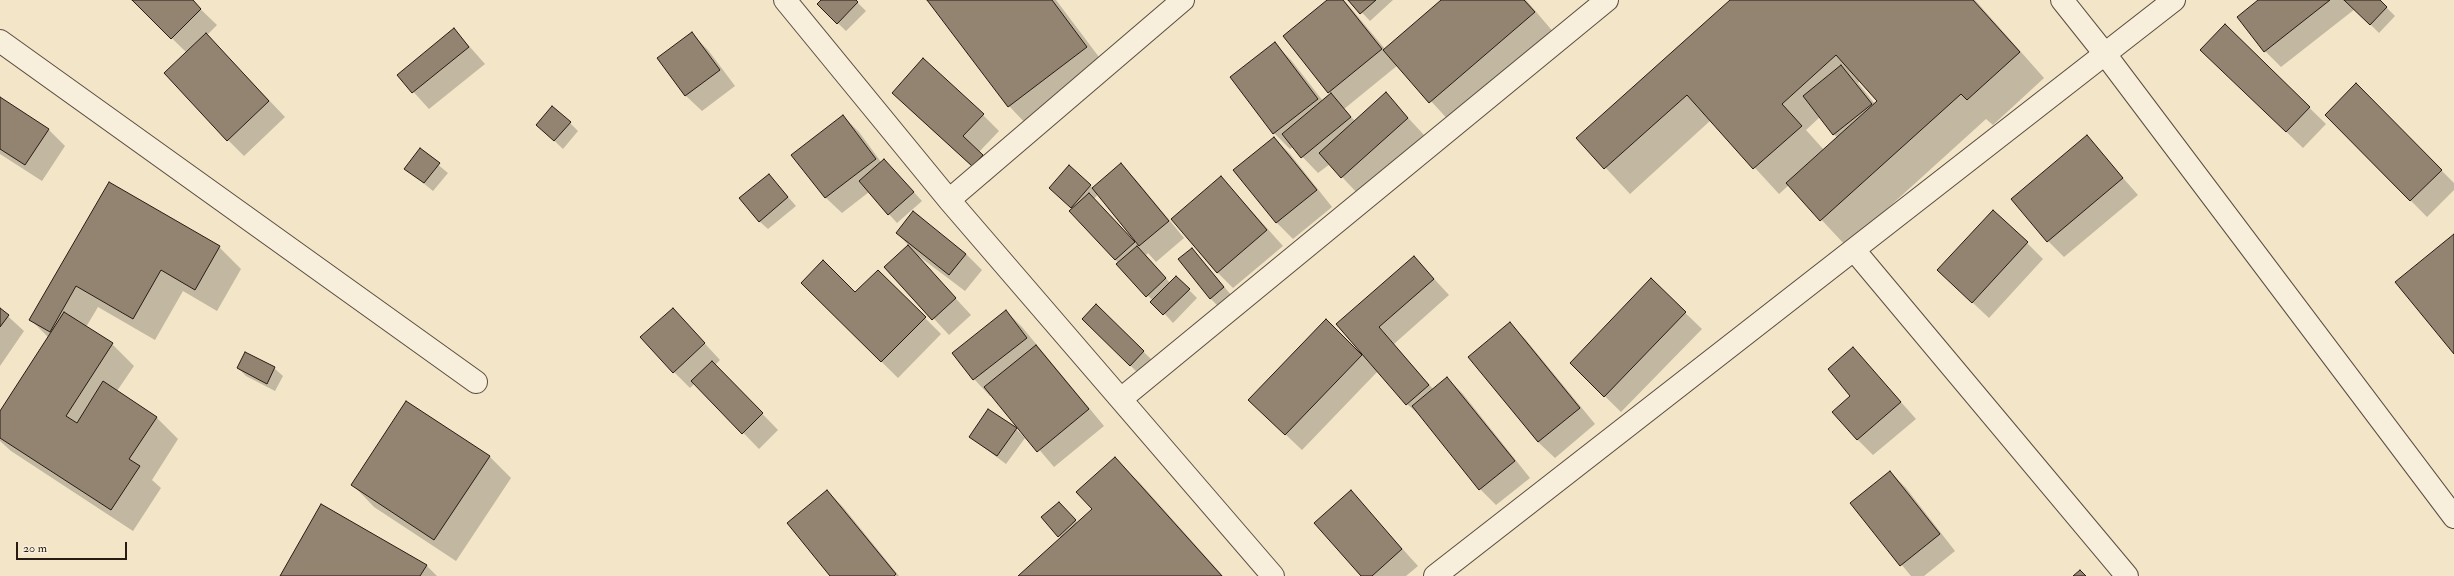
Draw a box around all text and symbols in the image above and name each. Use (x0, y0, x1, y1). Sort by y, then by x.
scale bar (18, 534, 129, 560)
text: 20 m (23, 541, 47, 556)

